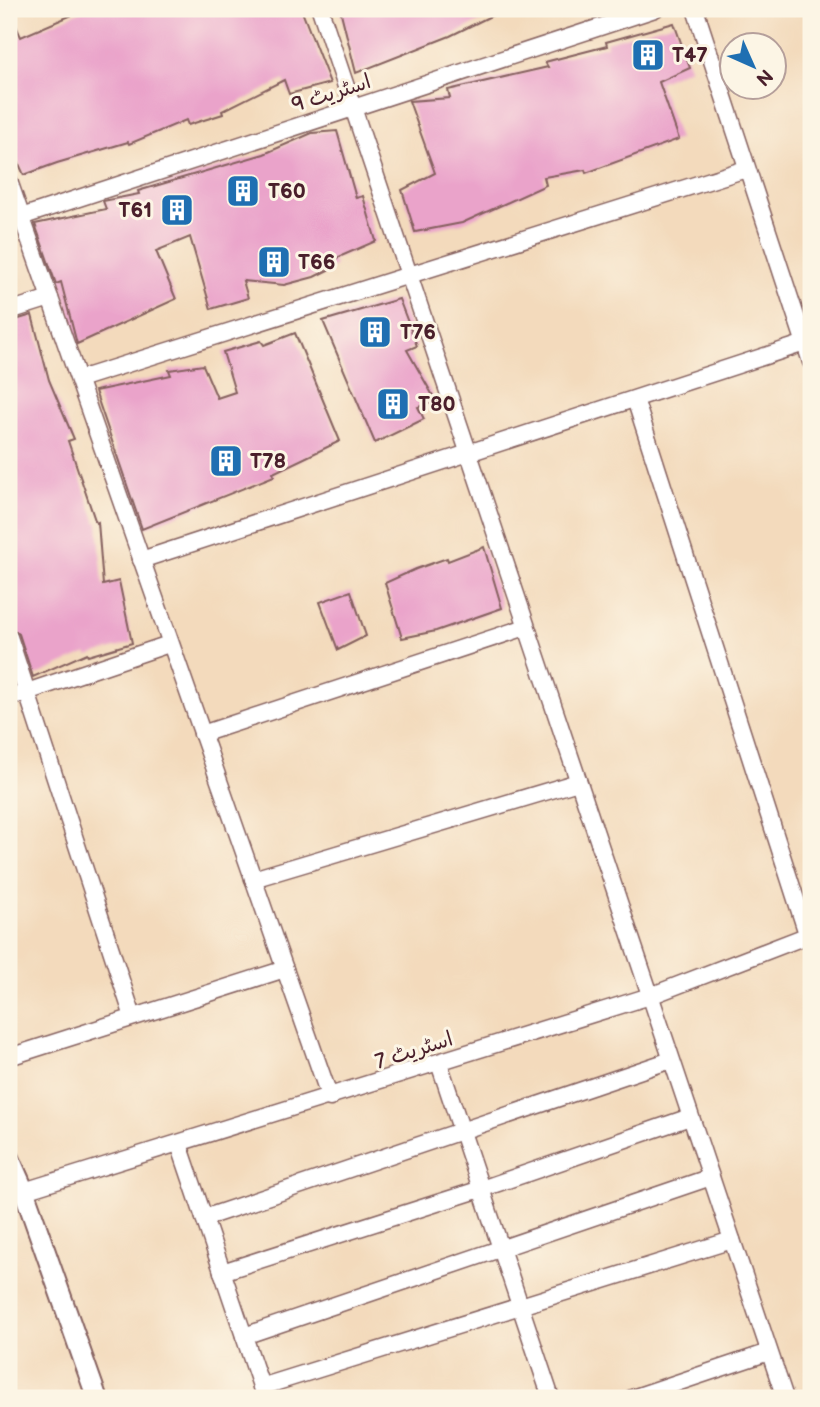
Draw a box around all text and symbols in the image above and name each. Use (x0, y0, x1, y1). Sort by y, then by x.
north arrow (718, 32, 788, 102)
building icon: T47 (629, 36, 667, 74)
place label: T47 (672, 43, 708, 68)
text: N (751, 64, 777, 90)
street label: اسٹریٹ 9 (288, 69, 374, 118)
building icon: T60 (224, 172, 262, 210)
place label: T60 (268, 179, 306, 204)
building icon: T61 (158, 191, 196, 229)
place label: T61 (118, 198, 152, 223)
building icon: T66 (255, 243, 293, 281)
place label: T66 (298, 250, 335, 275)
building icon: T76 (356, 313, 394, 351)
place label: T76 (400, 320, 436, 345)
building icon: T80 (374, 385, 412, 423)
place label: T80 (418, 392, 456, 417)
building icon: T78 (207, 442, 245, 480)
place label: T78 (250, 449, 286, 474)
street label: اسٹریٹ 7 (372, 1026, 456, 1075)

